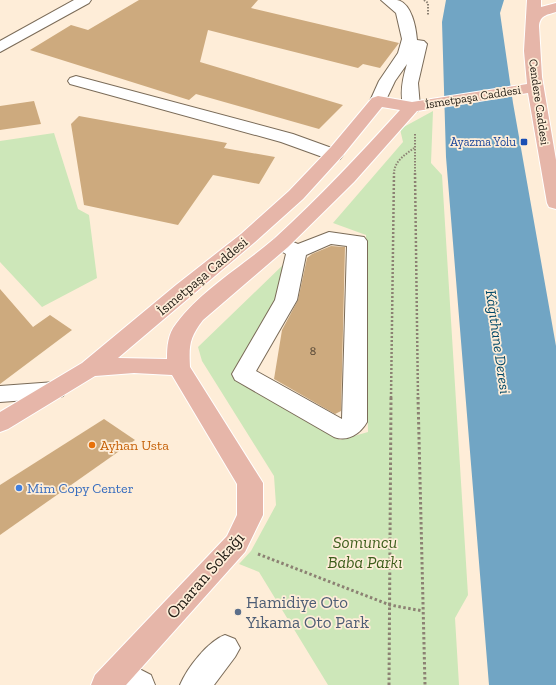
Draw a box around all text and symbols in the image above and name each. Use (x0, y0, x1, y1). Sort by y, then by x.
street label: Cendere Caddesi (526, 58, 552, 147)
street label: İsmetpaşa Caddesi (424, 82, 522, 111)
place label: Ayazma Yolu (450, 135, 516, 149)
marker: Ayazma Yolu (519, 137, 529, 147)
street label: İsmetpaşa Caddesi (154, 234, 251, 319)
water label: Kâğıthane Deresi (482, 289, 514, 395)
house number: 8 (310, 344, 316, 358)
place label: Ayhan Usta (100, 437, 169, 454)
marker: Ayhan Usta (87, 440, 97, 450)
place label: Mim Copy Center (27, 480, 134, 497)
marker: Mim Copy Center (14, 483, 24, 493)
street label: Onaran Sokağı (162, 527, 248, 622)
park label: Somuncu Baba Parkı (327, 532, 403, 572)
place label: Hamidiye Oto Yıkama Oto Park (245, 592, 369, 632)
marker: Hamidiye Oto Yıkama Oto Park (233, 607, 243, 617)

